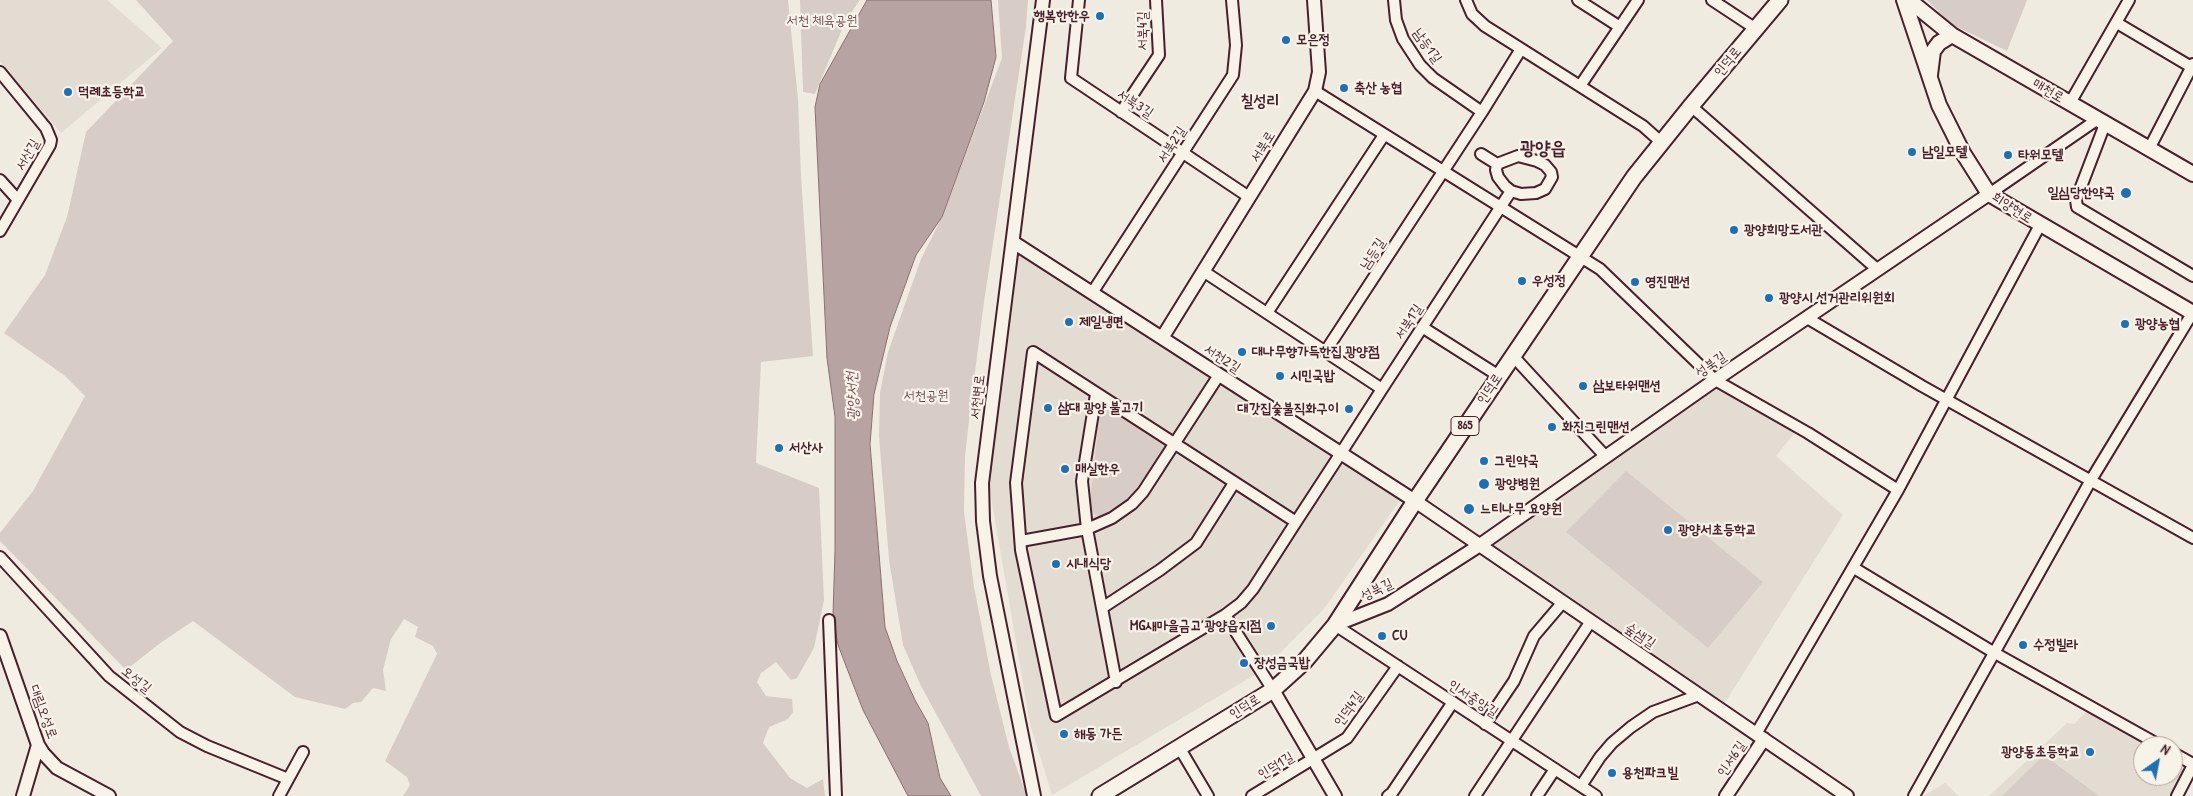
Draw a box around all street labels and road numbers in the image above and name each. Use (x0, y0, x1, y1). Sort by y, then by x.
street label: 서북4길 (1135, 11, 1151, 51)
street label: 남등1길 (1409, 25, 1445, 67)
street label: 인덕로 (1711, 44, 1745, 80)
street label: 매천로 (2029, 75, 2067, 107)
street label: 서북3길 (1114, 86, 1156, 122)
street label: 서북2길 (1154, 124, 1190, 166)
street label: 서북로 (1247, 128, 1279, 166)
street label: 서산길 (12, 136, 44, 174)
street label: 희양현로 (1989, 189, 2035, 227)
street label: 남등길 (1357, 235, 1389, 273)
street label: 서북1길 (1391, 301, 1427, 343)
street label: 서천2길 (1201, 341, 1243, 377)
street label: 성북길 (1692, 348, 1730, 382)
street label: 인덕로 (1474, 370, 1506, 408)
street label: 서천변로 (967, 374, 989, 420)
road number: 865 (1451, 416, 1479, 436)
street label: 성북길 (1358, 575, 1396, 605)
street label: 숲샘길 (1621, 620, 1659, 652)
street label: 오성길 (118, 663, 154, 697)
street label: 인서중앙길 (1445, 677, 1501, 721)
street label: 대림오성로 (25, 683, 61, 741)
street label: 인덕4길 (1331, 688, 1367, 730)
street label: 인덕로 (1226, 691, 1264, 723)
street label: 인서6길 (1714, 738, 1750, 780)
street label: 인덕1길 (1255, 749, 1297, 783)

